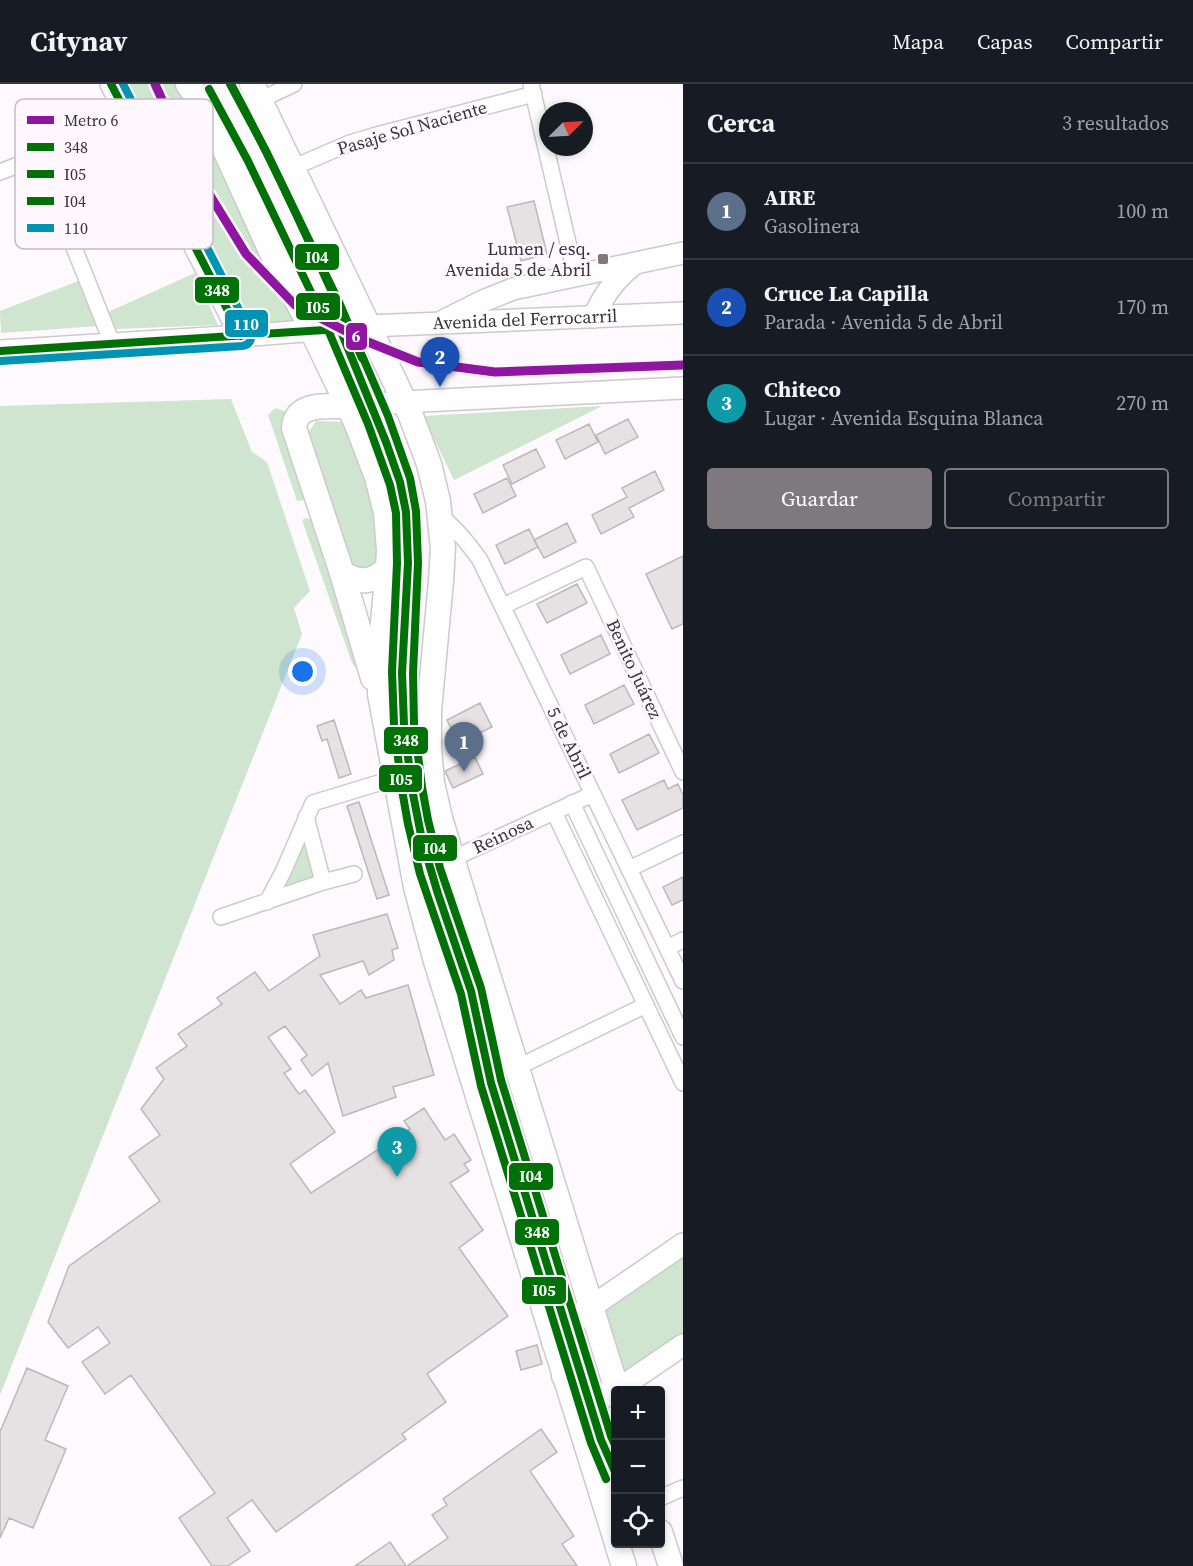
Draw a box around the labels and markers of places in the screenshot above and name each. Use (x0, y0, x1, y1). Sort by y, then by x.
place label: Lumen / esq. Avenida 5 de Abril (445, 236, 591, 282)
marker: Lumen / esq. Avenida 5 de Abril (596, 252, 610, 266)
pin: 2 (420, 338, 460, 387)
pin: 1 (444, 722, 484, 772)
pin: 3 (378, 1128, 416, 1177)

